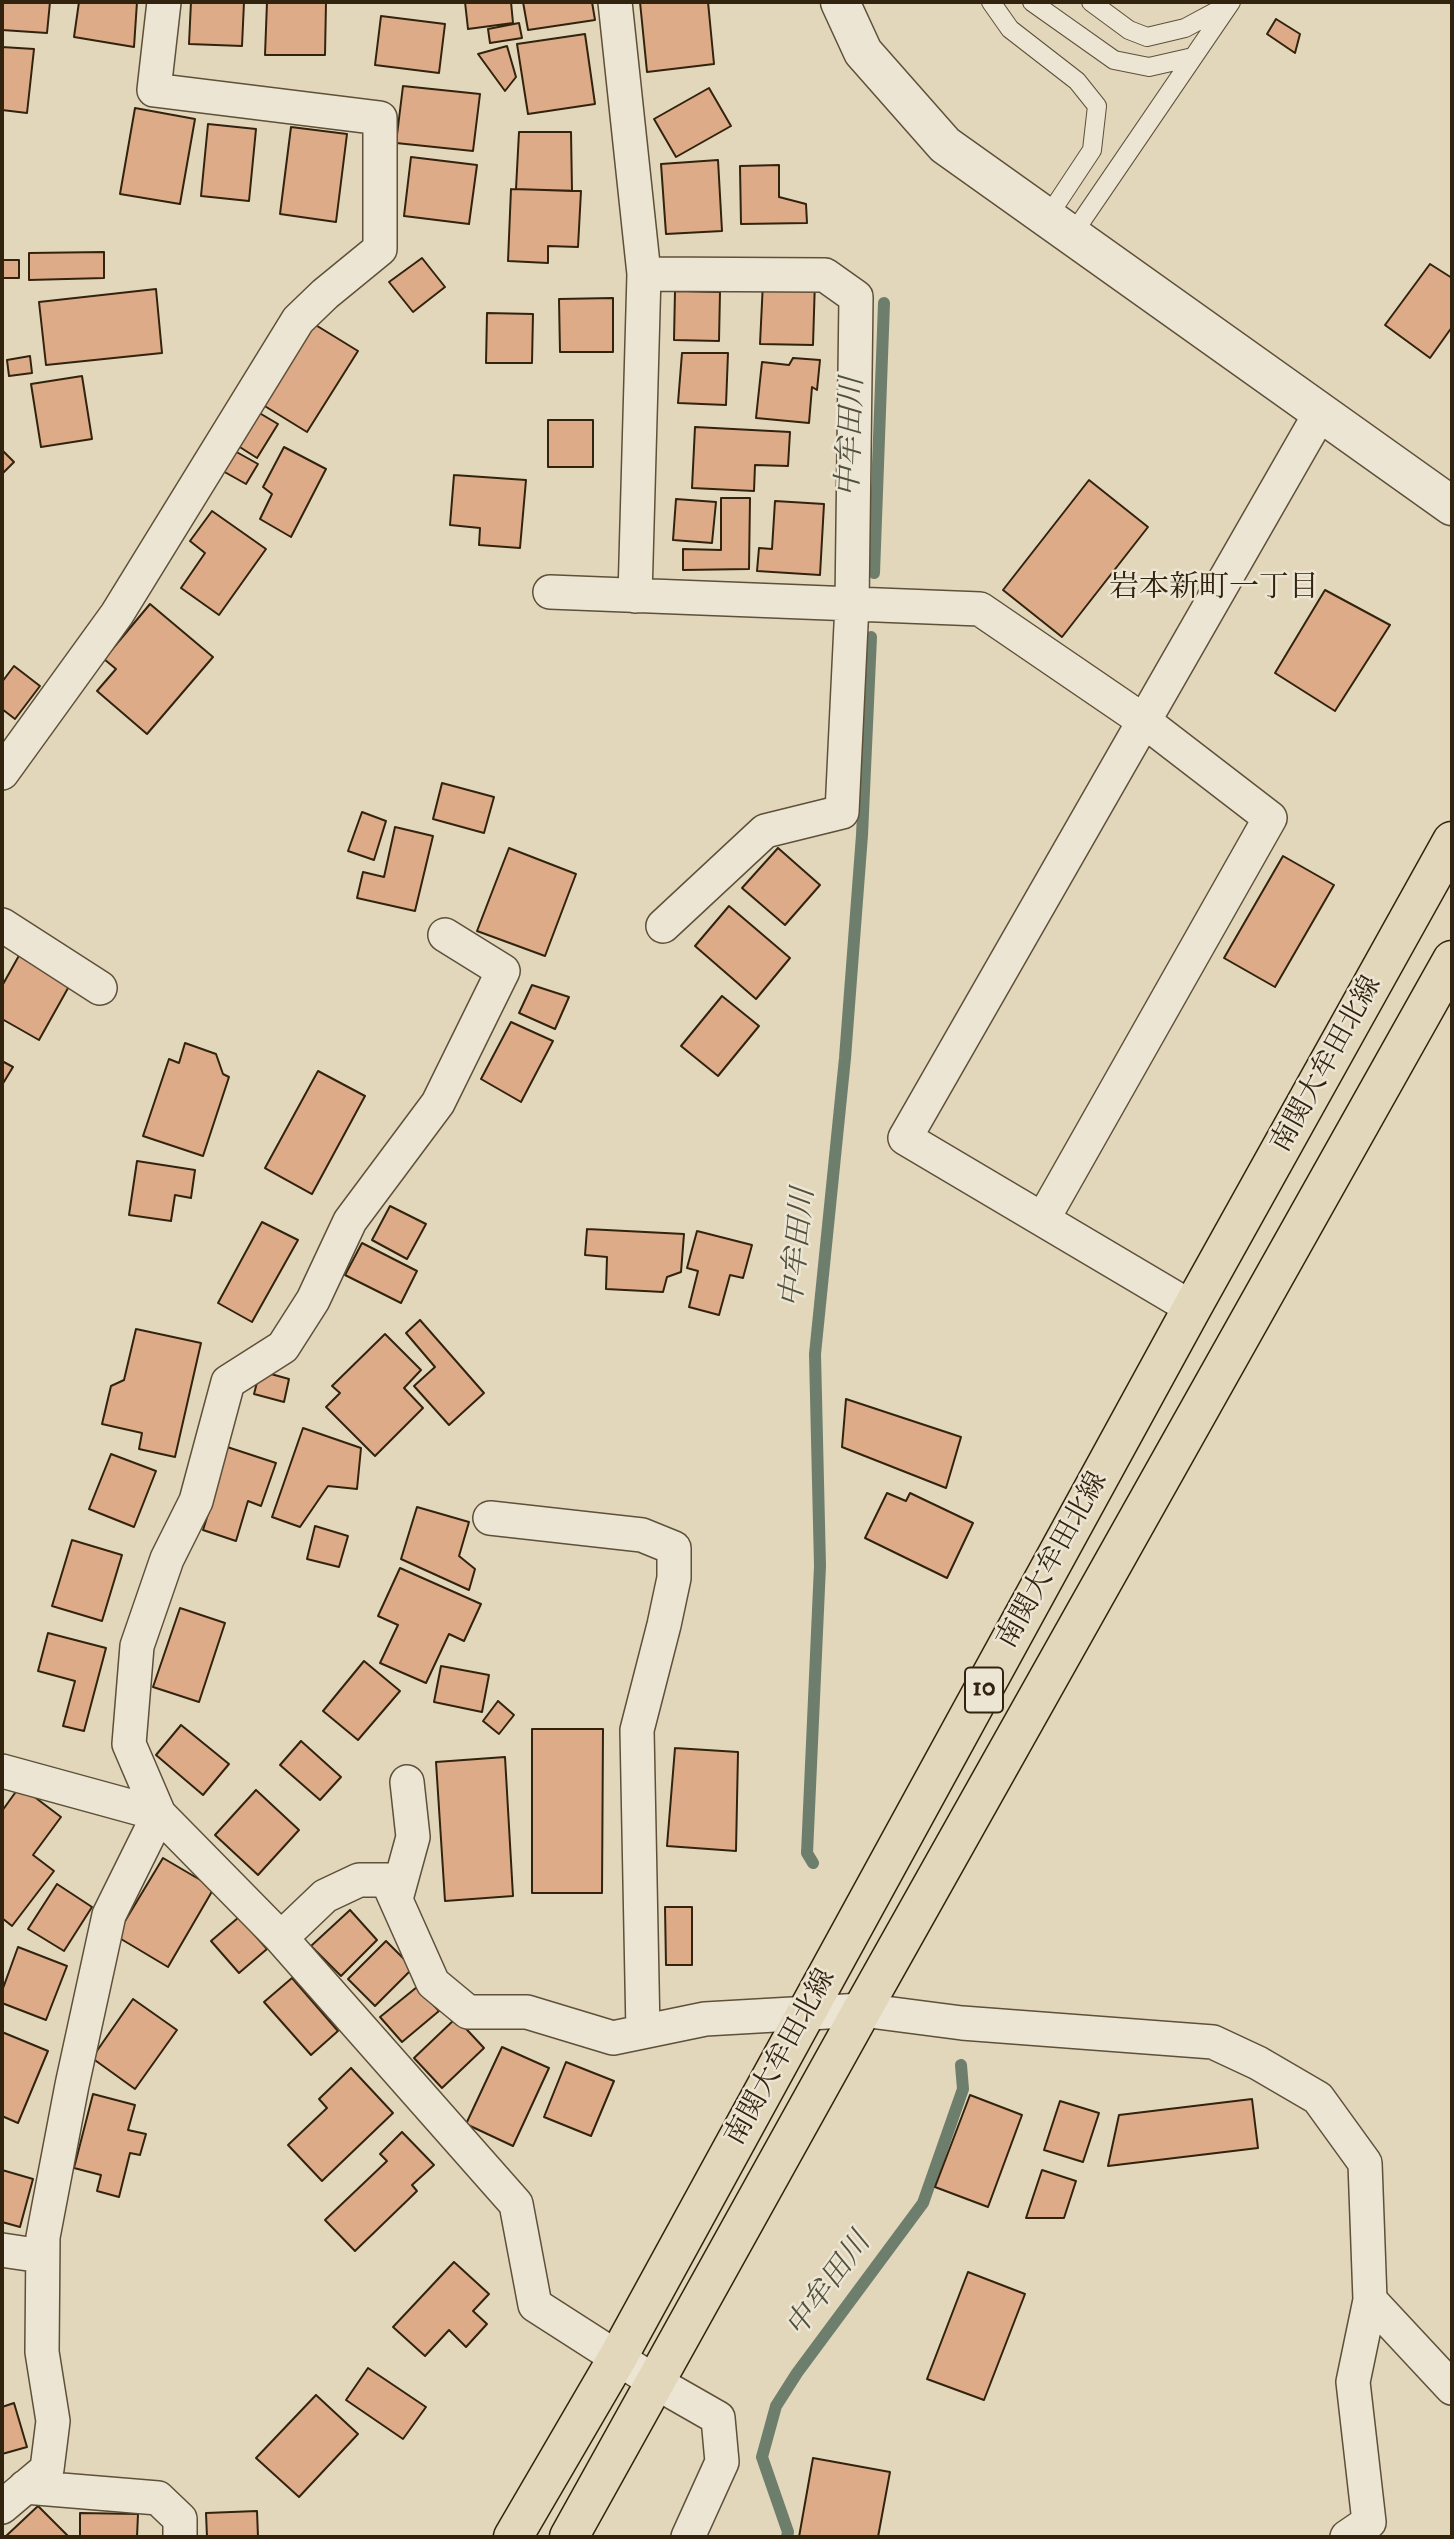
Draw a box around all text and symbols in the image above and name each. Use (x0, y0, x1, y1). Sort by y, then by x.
water label: 中牟田川 (833, 376, 873, 498)
district label: 岩本新町一丁目 (1109, 572, 1319, 608)
street label: 南関大牟田北線 (1266, 971, 1390, 1159)
water label: 中牟田川 (776, 1186, 824, 1310)
street label: 南関大牟田北線 (992, 1467, 1116, 1655)
road number: 10 (965, 1667, 1003, 1712)
street label: 南関大牟田北線 (720, 1964, 844, 2152)
water label: 中牟田川 (780, 2227, 880, 2345)

